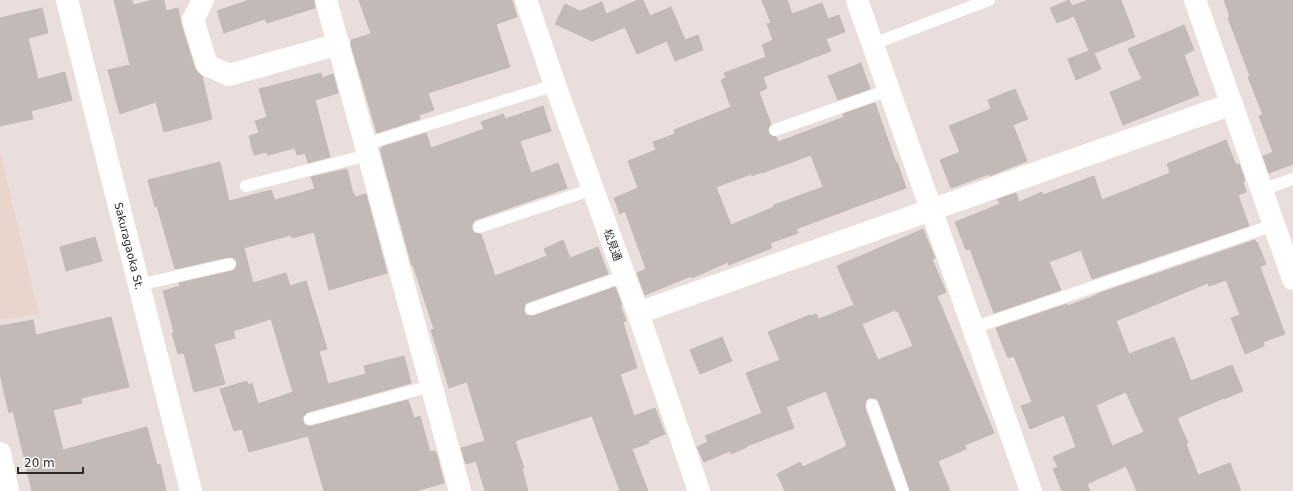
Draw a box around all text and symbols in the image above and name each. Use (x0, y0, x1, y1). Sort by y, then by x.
street label: Sakuragaoka St. (111, 201, 146, 291)
street label: 松見通 (601, 227, 624, 263)
scale bar (18, 449, 83, 475)
text: 20 m (24, 456, 55, 470)

